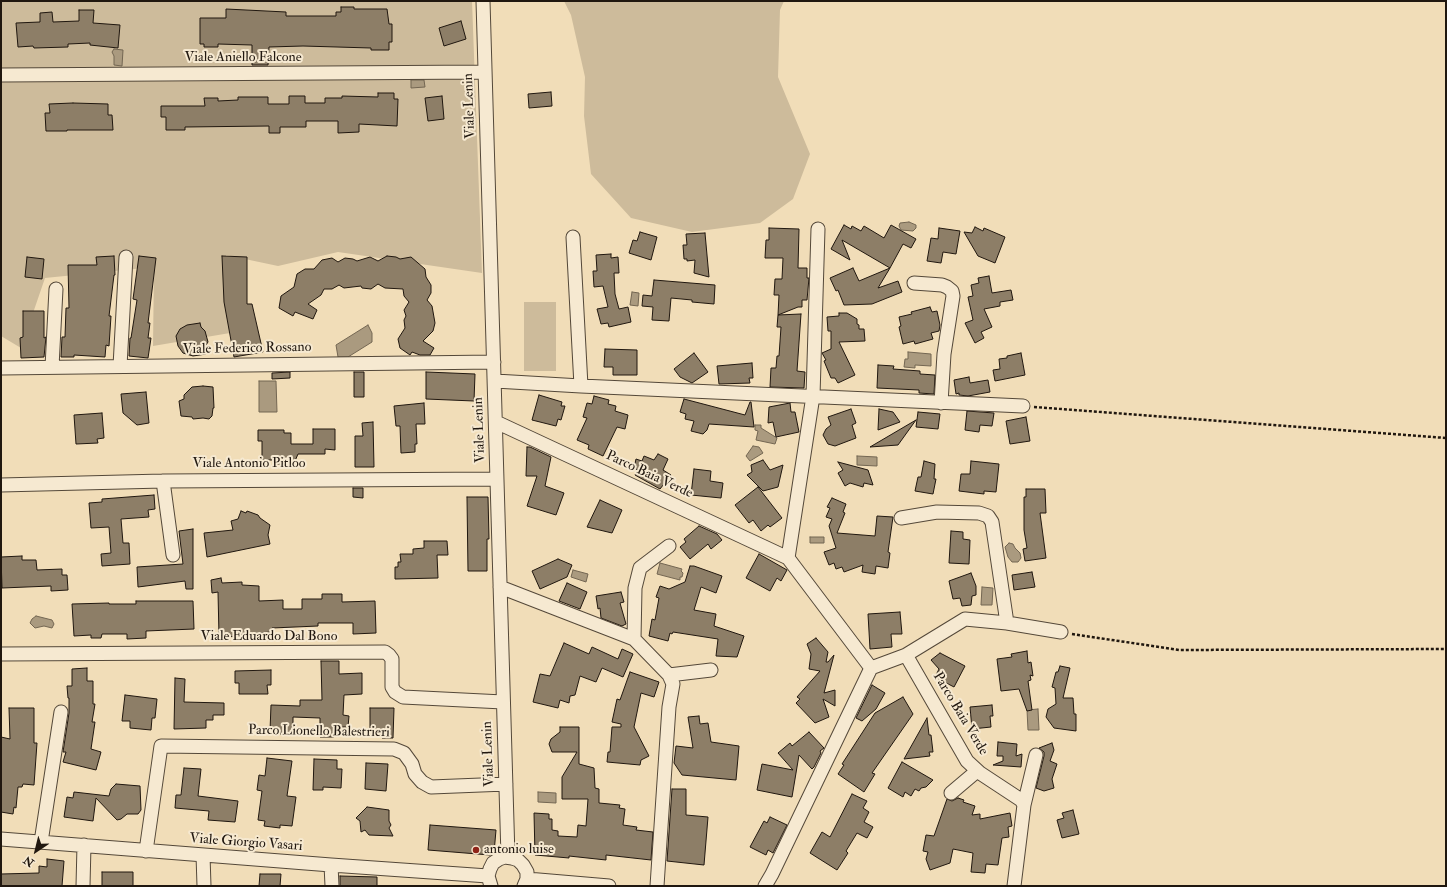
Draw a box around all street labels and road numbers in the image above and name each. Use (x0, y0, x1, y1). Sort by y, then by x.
street label: Viale Aniello Falcone (184, 50, 302, 66)
street label: Viale Lenin (460, 73, 480, 139)
street label: Viale Federico Rossano (182, 339, 312, 359)
street label: Viale Lenin (470, 397, 490, 463)
street label: Parco Baia Verde (603, 448, 695, 502)
street label: Viale Antonio Pitloo (193, 456, 305, 472)
street label: Viale Eduardo Dal Bono (201, 629, 337, 645)
street label: Parco Baia Verde (929, 669, 991, 759)
street label: Viale Lenin (479, 721, 499, 787)
street label: Parco Lionello Balestrieri (248, 722, 390, 742)
street label: Viale Giorgio Vasari (189, 831, 303, 855)

